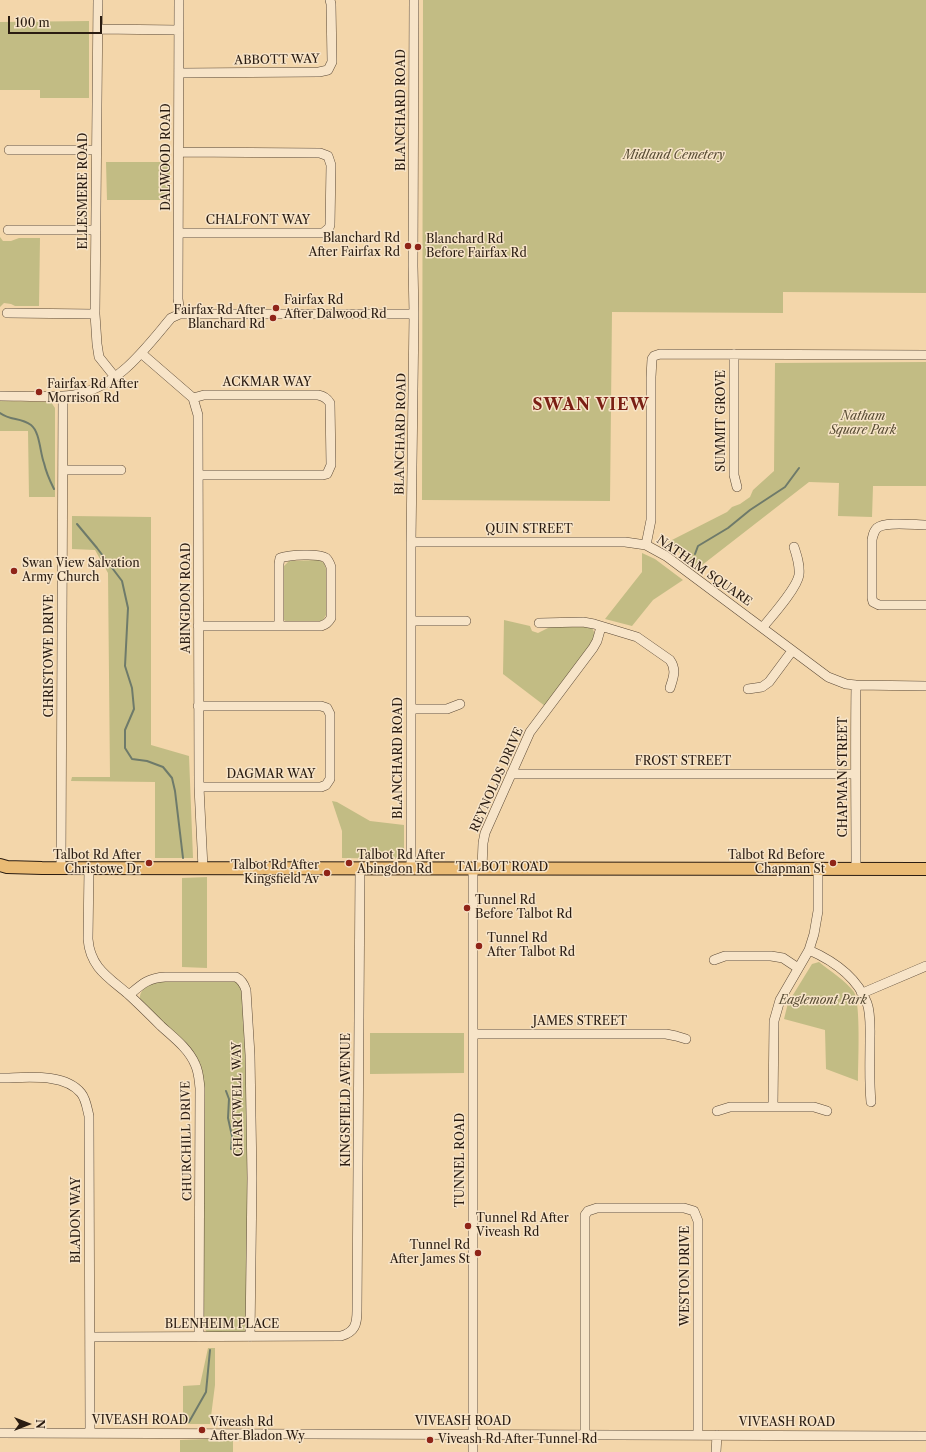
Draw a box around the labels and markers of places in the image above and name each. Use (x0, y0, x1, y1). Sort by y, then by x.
place label: Blanchard Rd After Fairfax Rd (309, 232, 400, 260)
place label: Blanchard Rd Before Fairfax Rd (426, 233, 527, 261)
marker: Blanchard Rd After Fairfax Rd (403, 241, 413, 251)
marker: Blanchard Rd Before Fairfax Rd (413, 242, 423, 252)
place label: Fairfax Rd After Dalwood Rd (284, 294, 387, 322)
marker: Fairfax Rd After Dalwood Rd (271, 303, 281, 313)
place label: Fairfax Rd After Blanchard Rd (174, 304, 265, 332)
marker: Fairfax Rd After Blanchard Rd (268, 313, 278, 323)
place label: Fairfax Rd After Morrison Rd (47, 378, 138, 406)
marker: Fairfax Rd After Morrison Rd (34, 387, 44, 397)
place label: Swan View Salvation Army Church (22, 557, 140, 585)
marker: Swan View Salvation Army Church (9, 566, 19, 576)
place label: Talbot Rd After Christowe Dr (53, 849, 141, 877)
place label: Talbot Rd After Abingdon Rd (357, 849, 445, 877)
place label: Talbot Rd Before Chapman St (728, 849, 825, 877)
marker: Talbot Rd After Christowe Dr (144, 858, 154, 868)
marker: Talbot Rd After Abingdon Rd (344, 858, 354, 868)
marker: Talbot Rd Before Chapman St (828, 858, 838, 868)
place label: Talbot Rd After Kingsfield Av (231, 859, 319, 887)
marker: Talbot Rd After Kingsfield Av (322, 868, 332, 878)
place label: Tunnel Rd Before Talbot Rd (475, 894, 572, 922)
marker: Tunnel Rd Before Talbot Rd (462, 903, 472, 913)
place label: Tunnel Rd After Talbot Rd (487, 932, 575, 960)
marker: Tunnel Rd After Talbot Rd (474, 941, 484, 951)
place label: Tunnel Rd After Viveash Rd (476, 1212, 569, 1240)
marker: Tunnel Rd After Viveash Rd (463, 1221, 473, 1231)
place label: Tunnel Rd After James St (390, 1239, 470, 1267)
marker: Tunnel Rd After James St (473, 1248, 483, 1258)
place label: Viveash Rd After Bladon Wy (210, 1416, 305, 1444)
marker: Viveash Rd After Bladon Wy (197, 1425, 207, 1435)
place label: Viveash Rd After Tunnel Rd (438, 1433, 597, 1447)
marker: Viveash Rd After Tunnel Rd (425, 1435, 435, 1445)

